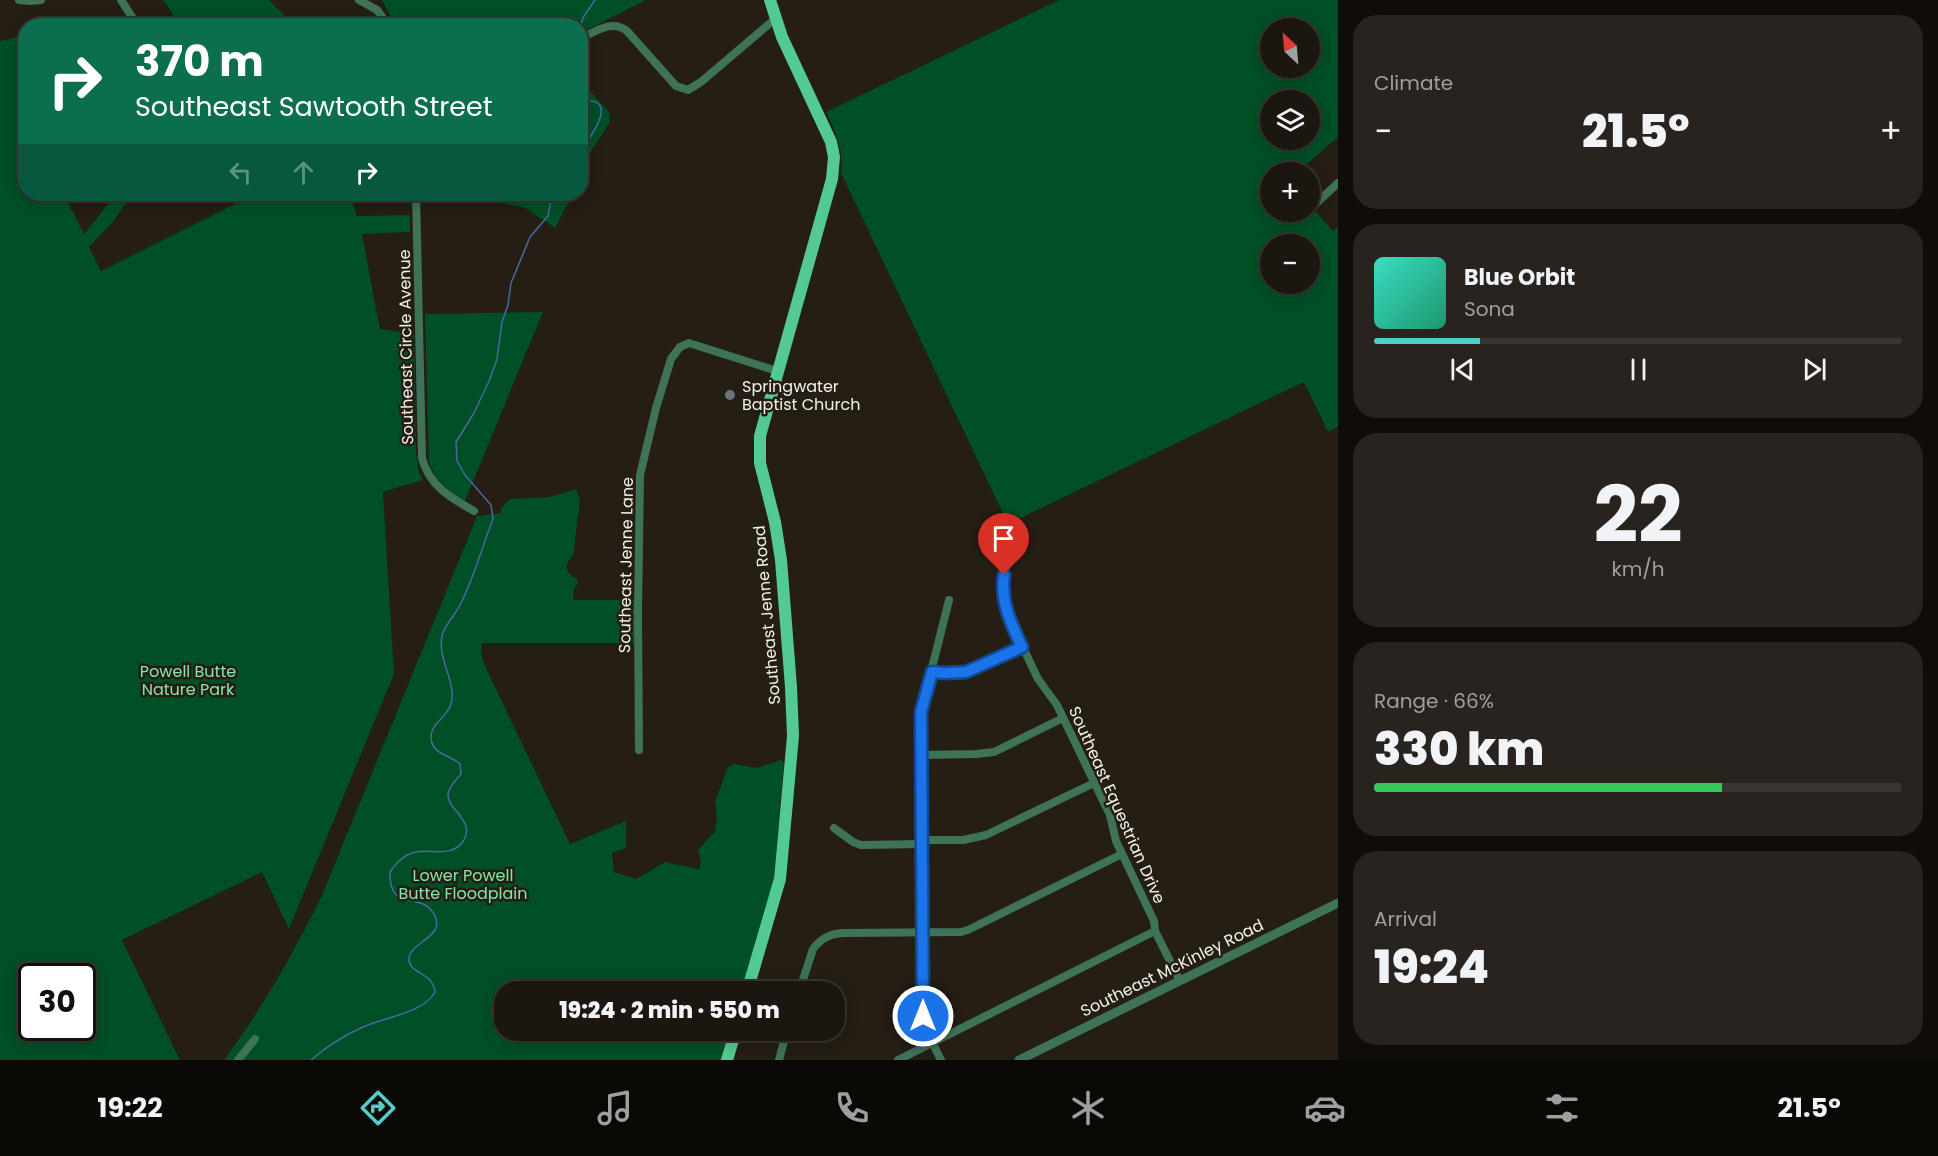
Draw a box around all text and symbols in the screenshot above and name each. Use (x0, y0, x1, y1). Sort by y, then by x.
north arrow (1260, 18, 1320, 78)
map controls (1260, 18, 1320, 294)
text: 370 m (135, 32, 264, 91)
icon: right (36, 42, 114, 120)
text: Climate (1374, 69, 1453, 97)
text: Southeast Sawtooth Street (135, 88, 493, 125)
button: layers (1260, 90, 1320, 150)
text: 21.5° (1582, 100, 1690, 163)
text: − (1374, 108, 1392, 155)
text: + (1879, 108, 1902, 155)
icon: left (224, 156, 257, 189)
icon: ahead (287, 156, 320, 189)
icon: right (350, 156, 383, 189)
button: + (1260, 162, 1320, 222)
button: − (1260, 234, 1320, 294)
street label: Southeast Circle Avenue (393, 249, 419, 445)
text: Blue Orbit (1464, 262, 1575, 293)
text: Sona (1464, 295, 1515, 323)
icon: previous (1446, 353, 1479, 386)
icon: pause (1622, 353, 1655, 386)
icon: next (1798, 353, 1831, 386)
place label: Springwater Baptist Church (742, 375, 860, 416)
marker: Springwater Baptist Church (723, 388, 737, 402)
text: 22 (1593, 460, 1683, 569)
street label: Southeast Jenne Lane (613, 477, 639, 653)
pin (978, 513, 1029, 575)
icon: arrive (987, 522, 1020, 555)
street label: Southeast Jenne Road (748, 524, 786, 706)
text: km/h (1611, 555, 1665, 583)
park label: Powell Butte Nature Park (140, 660, 236, 701)
text: Range · 66% (1374, 687, 1494, 715)
street label: Southeast Equestrian Drive (1063, 703, 1171, 907)
text: 330 km (1374, 718, 1544, 781)
park label: Lower Powell Butte Floodplain (399, 864, 527, 905)
text: Arrival (1374, 905, 1437, 933)
street label: Southeast McKinley Road (1077, 914, 1267, 1022)
text: 19:24 (1374, 936, 1489, 999)
speed limit sign: 30 (18, 963, 96, 1041)
position arrow (891, 984, 955, 1048)
text: 19:24 · 2 min · 550 m (559, 995, 780, 1026)
icon: directions (357, 1087, 399, 1129)
icon: music (594, 1087, 636, 1129)
icon: phone (831, 1087, 873, 1129)
icon: climate (1067, 1087, 1109, 1129)
icon: car (1304, 1087, 1346, 1129)
icon: filters (1541, 1087, 1583, 1129)
text: 19:22 (97, 1089, 163, 1126)
text: 21.5° (1777, 1089, 1841, 1126)

